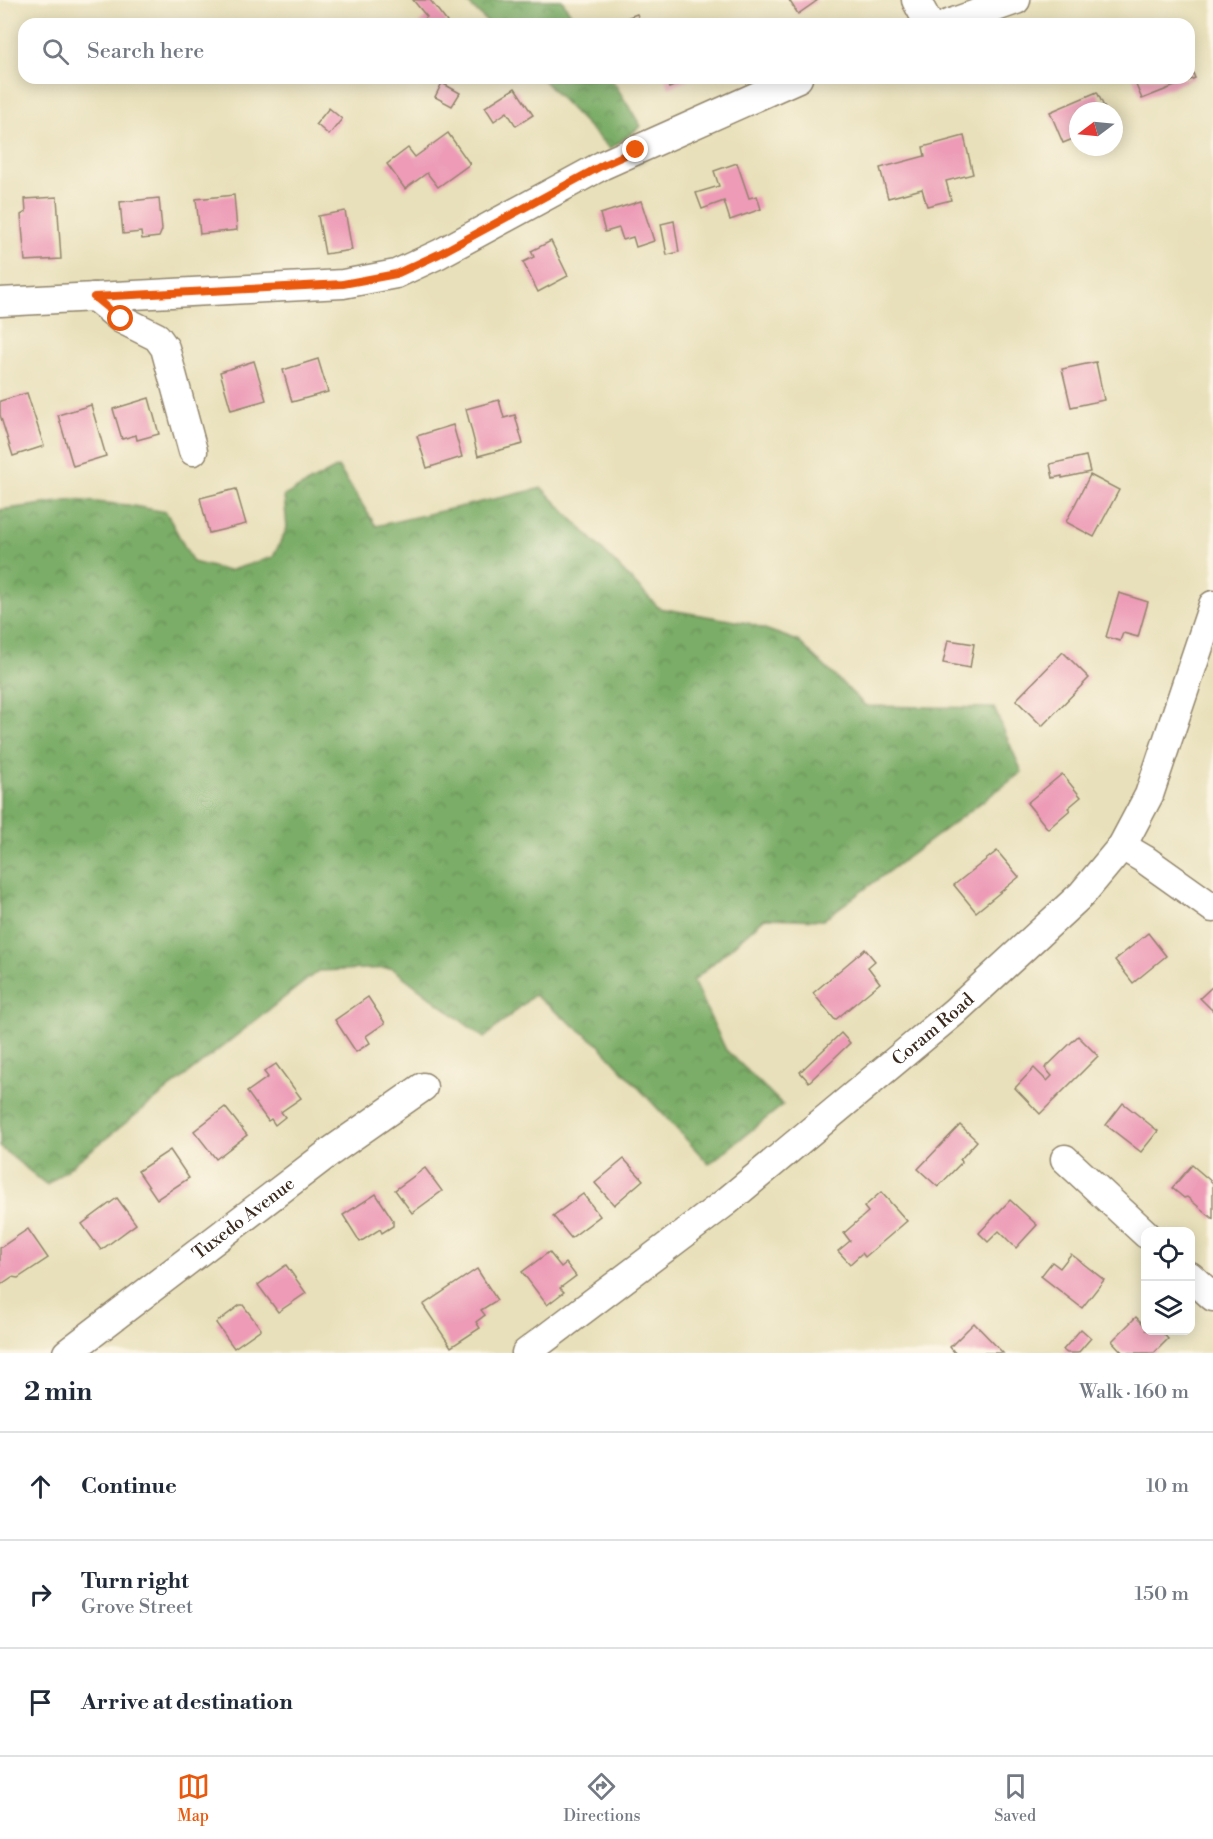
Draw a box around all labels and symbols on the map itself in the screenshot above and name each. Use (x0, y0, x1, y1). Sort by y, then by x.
north arrow (1069, 102, 1123, 156)
route end (622, 136, 648, 162)
route start (107, 305, 133, 331)
street label: Coram Road (887, 988, 980, 1071)
street label: Tuxedo Avenue (188, 1172, 299, 1265)

